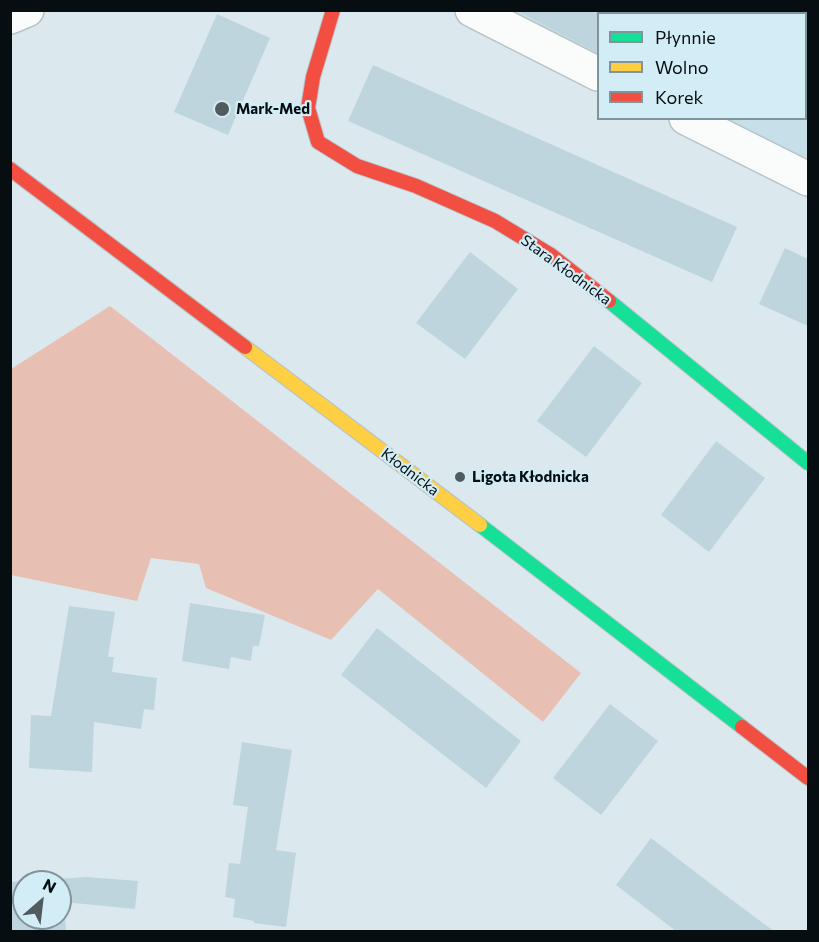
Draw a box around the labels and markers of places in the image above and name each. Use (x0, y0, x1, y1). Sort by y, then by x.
marker: Mark-Med (213, 100, 231, 118)
place label: Mark-Med (236, 100, 310, 118)
place label: Ligota Kłodnicka (472, 468, 589, 486)
marker: Ligota Kłodnicka (453, 470, 467, 484)

